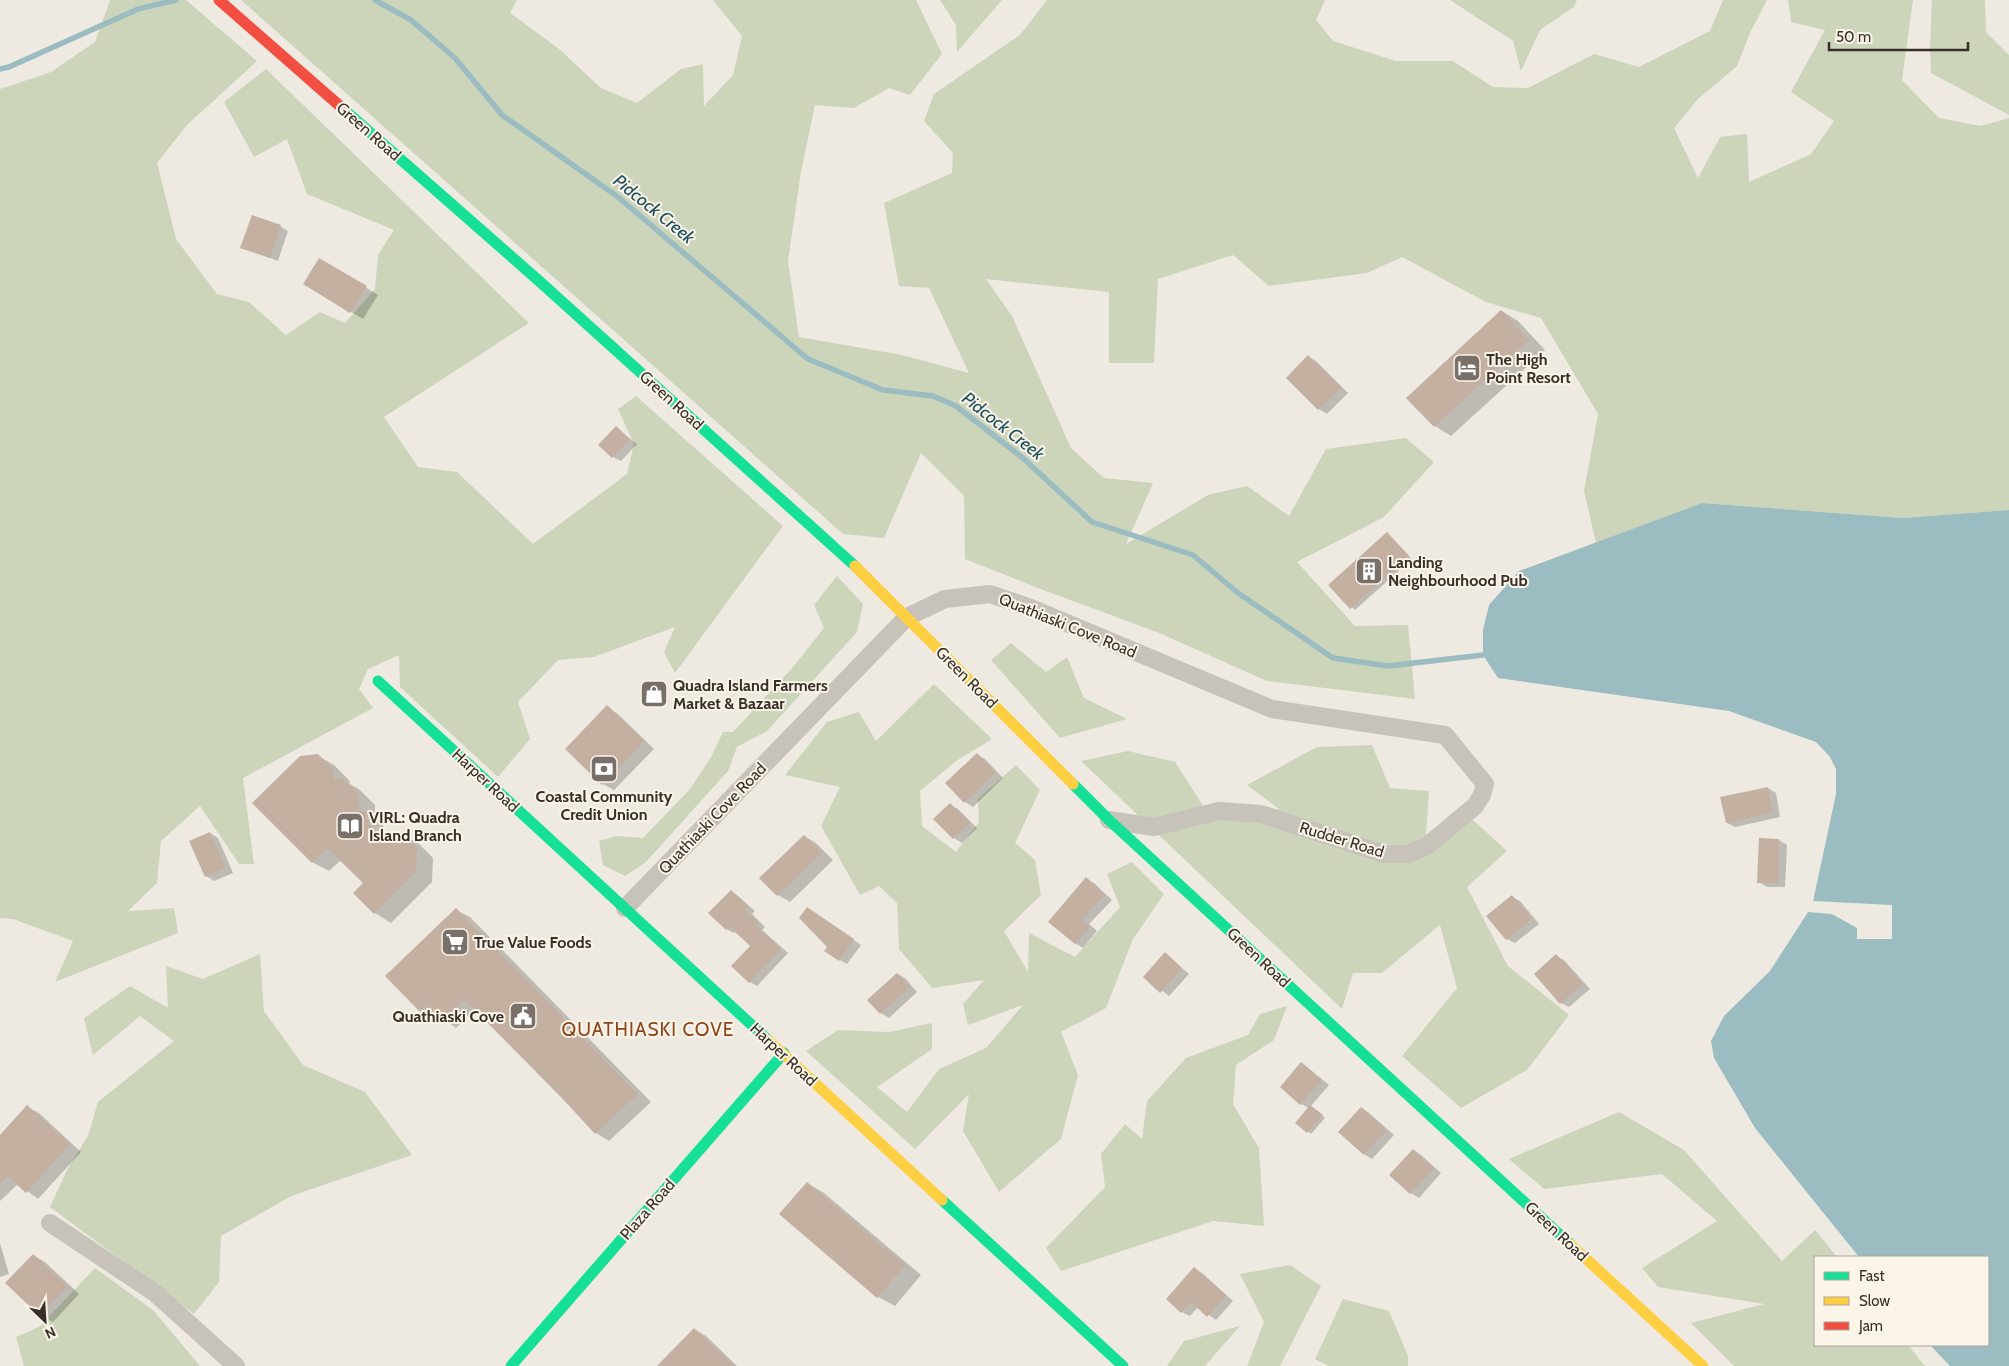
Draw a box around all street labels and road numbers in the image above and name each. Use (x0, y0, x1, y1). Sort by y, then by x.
street label: Green Road (333, 98, 405, 165)
street label: Green Road (636, 367, 707, 434)
street label: Quathiaski Cove Road (996, 589, 1139, 662)
street label: Green Road (932, 643, 1001, 712)
street label: Harper Road (448, 745, 523, 816)
street label: Quathiaski Cove Road (655, 759, 770, 878)
street label: Rudder Road (1297, 818, 1386, 861)
street label: Green Road (1223, 923, 1294, 991)
street label: Harper Road (746, 1019, 821, 1090)
street label: Plaza Road (616, 1175, 679, 1244)
street label: Green Road (1521, 1197, 1592, 1265)

